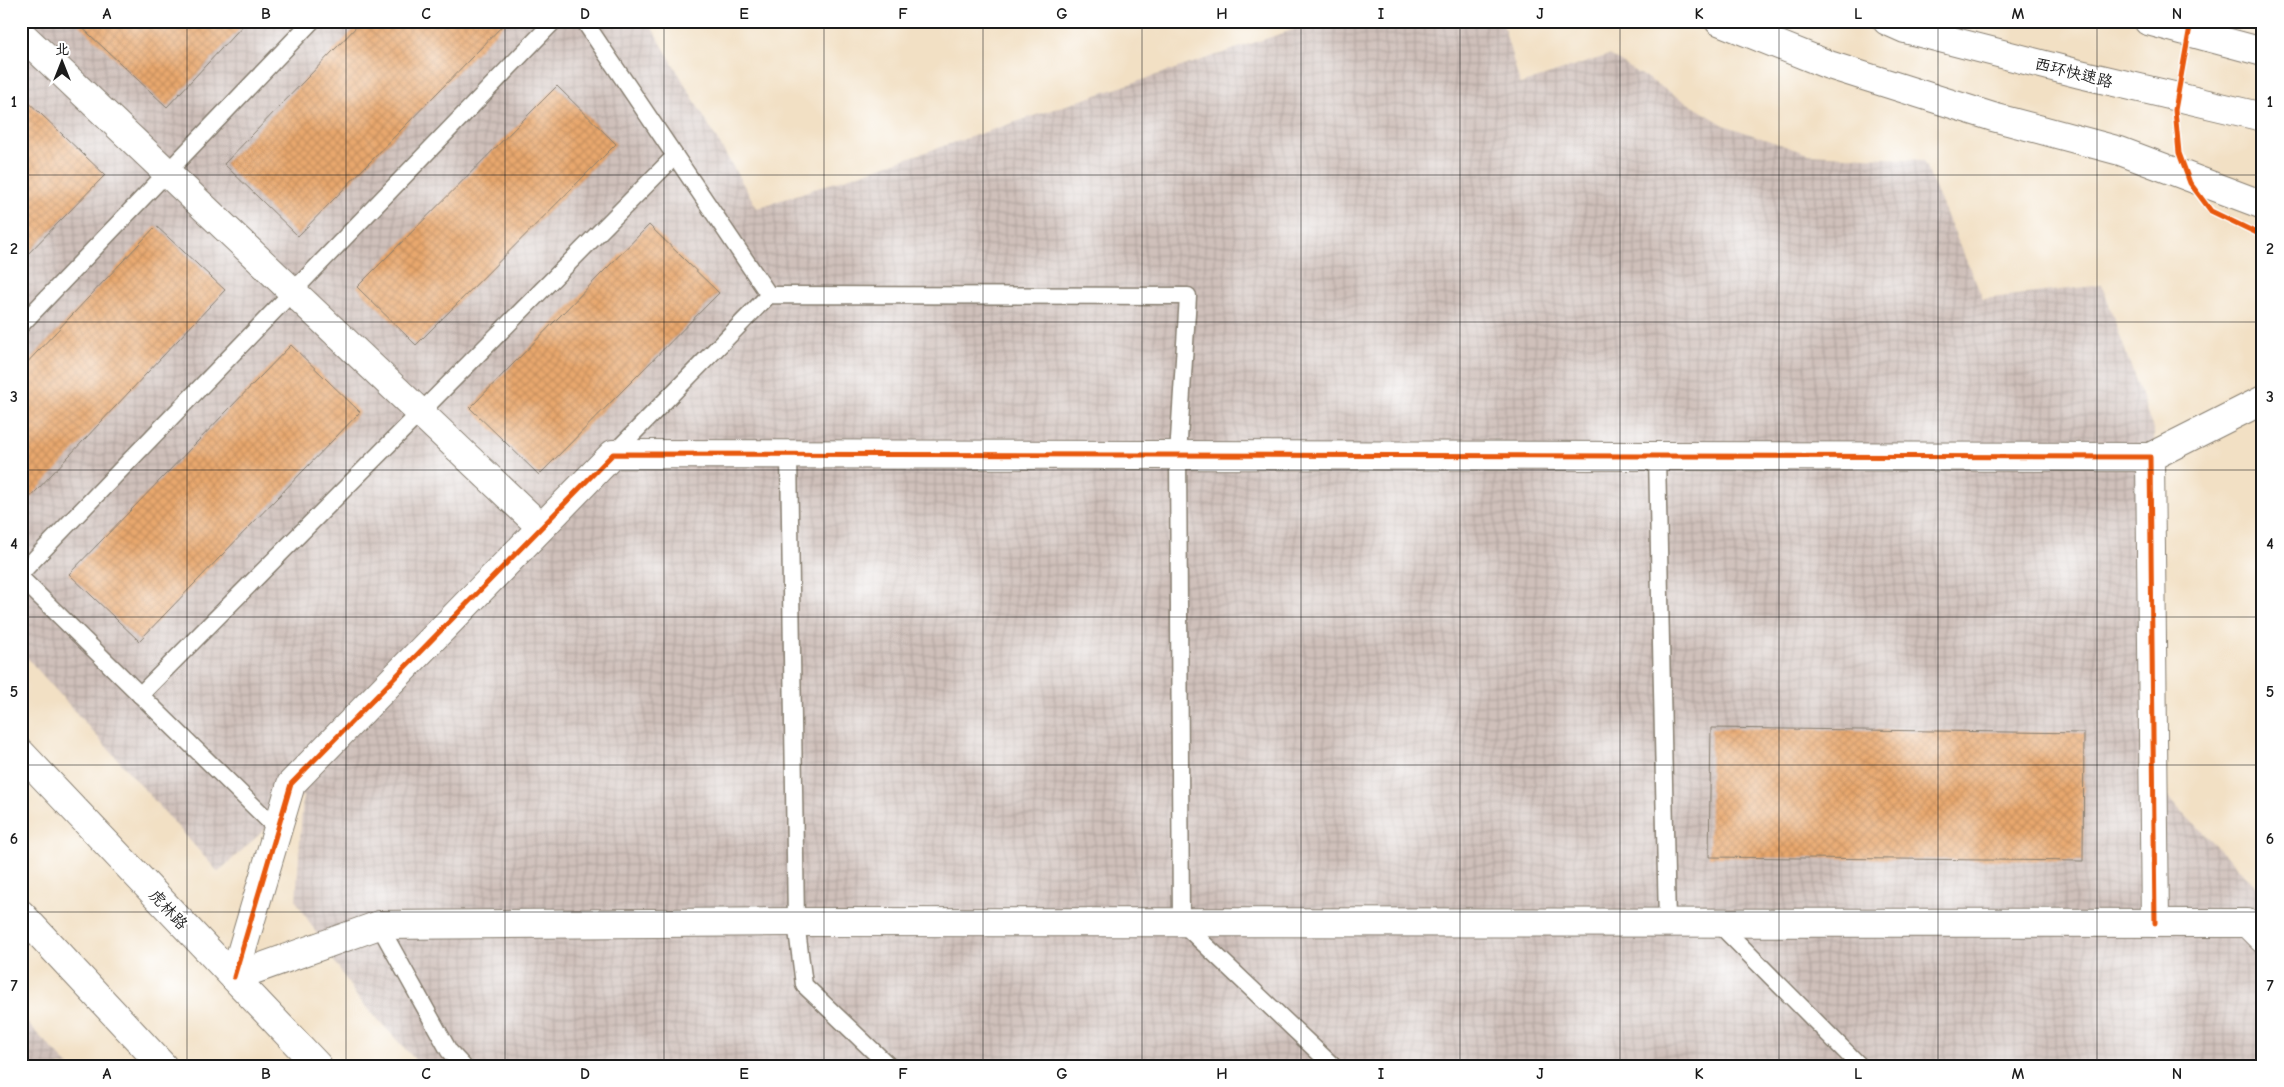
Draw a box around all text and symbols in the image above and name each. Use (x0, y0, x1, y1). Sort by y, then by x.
text: A (103, 5, 112, 23)
text: B (261, 5, 271, 23)
text: C (421, 5, 431, 23)
text: D (580, 5, 590, 23)
text: E (739, 5, 749, 23)
text: F (898, 5, 908, 23)
text: G (1056, 5, 1068, 23)
text: H (1216, 5, 1228, 23)
text: I (1378, 5, 1384, 23)
text: J (1536, 5, 1544, 23)
text: K (1694, 5, 1704, 23)
text: L (1854, 5, 1862, 23)
text: M (2012, 5, 2025, 23)
text: N (2172, 5, 2182, 23)
north arrow (38, 38, 88, 88)
text: 北 (55, 41, 69, 58)
street label: 西环快速路 (2033, 55, 2115, 91)
text: 1 (11, 93, 17, 111)
text: 1 (2267, 93, 2273, 111)
text: 2 (10, 240, 18, 258)
text: 2 (2266, 240, 2274, 258)
text: 3 (10, 388, 18, 406)
text: 3 (2266, 388, 2274, 406)
text: 4 (10, 535, 18, 553)
text: 4 (2266, 535, 2274, 553)
text: 5 (10, 683, 18, 701)
text: 5 (2266, 683, 2274, 701)
text: 6 (10, 830, 18, 848)
text: 6 (2266, 830, 2274, 848)
street label: 虎林路 (145, 886, 191, 933)
text: 7 (10, 977, 18, 995)
text: 7 (2266, 977, 2274, 995)
text: A (103, 1065, 112, 1083)
text: B (261, 1065, 271, 1083)
text: C (421, 1065, 431, 1083)
text: D (580, 1065, 590, 1083)
text: E (739, 1065, 749, 1083)
text: F (898, 1065, 908, 1083)
text: G (1056, 1065, 1068, 1083)
text: H (1216, 1065, 1228, 1083)
text: I (1378, 1065, 1384, 1083)
text: J (1536, 1065, 1544, 1083)
text: K (1694, 1065, 1704, 1083)
text: L (1854, 1065, 1862, 1083)
text: M (2012, 1065, 2025, 1083)
text: N (2172, 1065, 2182, 1083)

